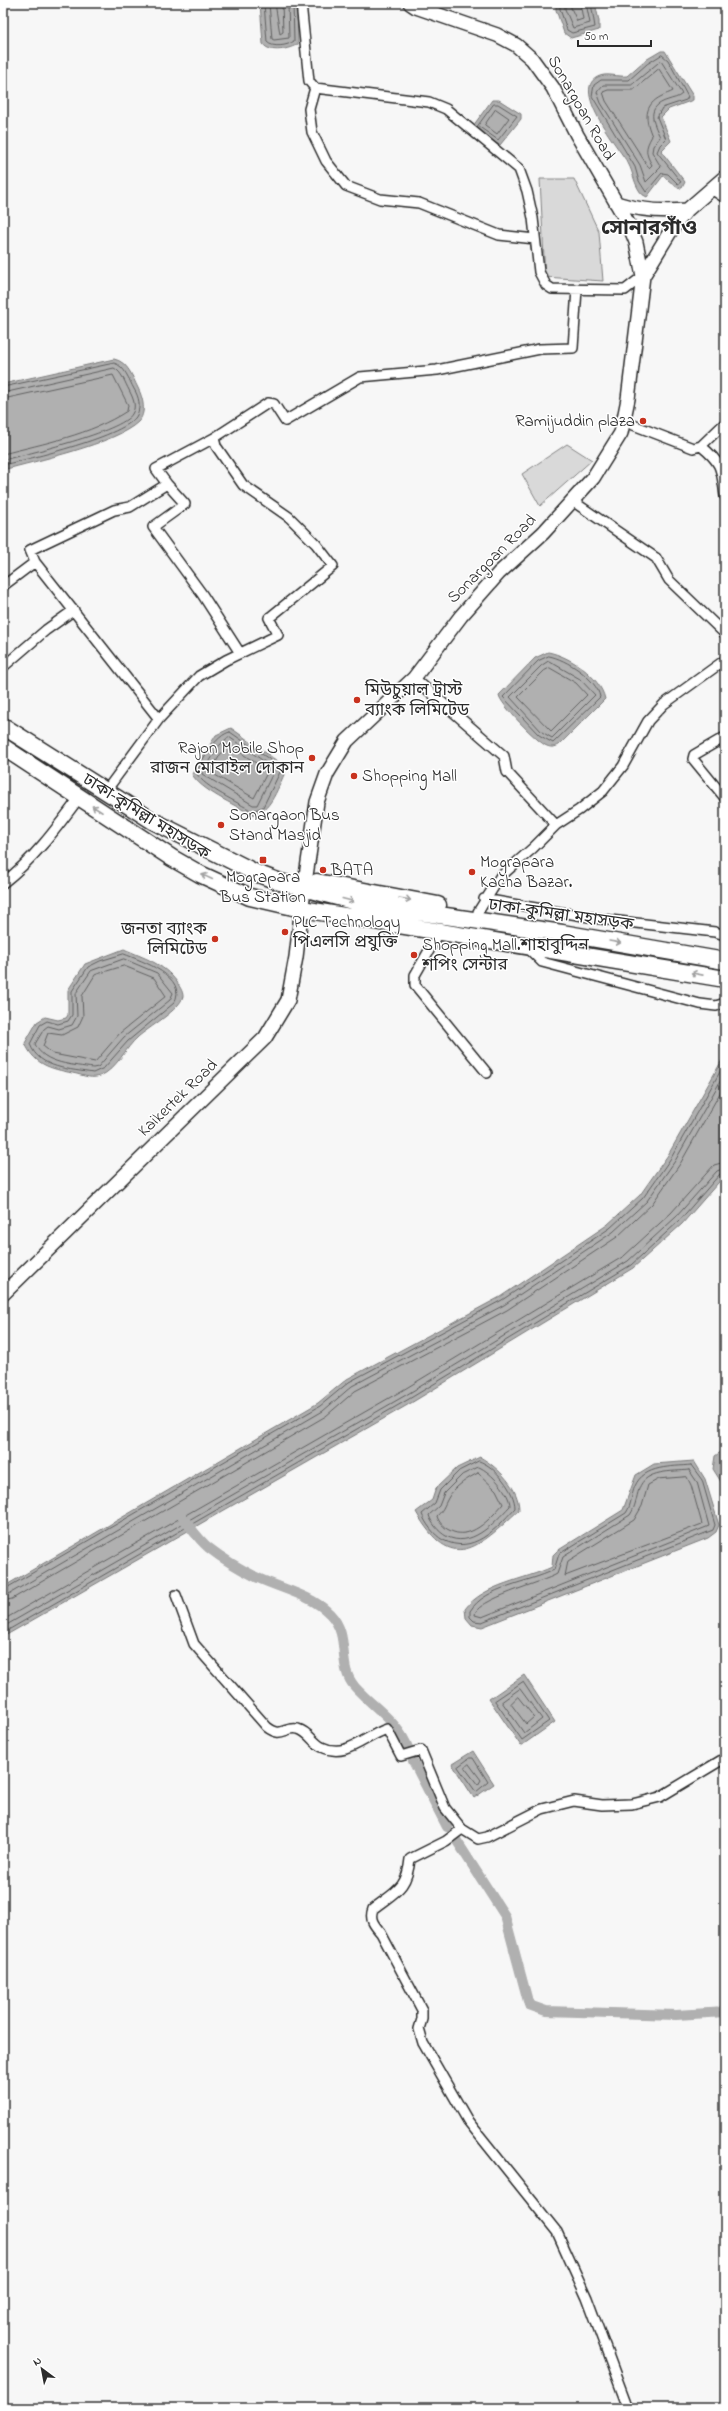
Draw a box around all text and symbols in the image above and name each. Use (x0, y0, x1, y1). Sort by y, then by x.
scale bar (578, 22, 651, 48)
text: 50 m (584, 28, 608, 46)
street label: Sonargoan Road (539, 51, 622, 167)
district label: সোনারগাঁও (601, 214, 697, 244)
place label: Ramijuddin plaza (515, 409, 635, 434)
marker: Ramijuddin plaza (638, 416, 648, 426)
street label: Sonargoan Road (441, 508, 544, 611)
place label: মিউচুয়াল ট্রাস্ট ব্যাংক লিমিটেড (364, 678, 470, 723)
marker: মিউচুয়াল ট্রাস্ট ব্যাংক লিমিটেড (352, 695, 362, 705)
place label: Rajon Mobile Shop রাজন মোবাইল দোকান (149, 736, 305, 781)
marker: Rajon Mobile Shop রাজন মোবাইল দোকান (307, 753, 317, 763)
place label: Shopping Mall (362, 764, 457, 791)
street label: ঢাকা–কুমিল্লা মহাসড়ক (77, 767, 215, 866)
marker: Shopping Mall (349, 771, 359, 781)
place label: Sonargaon Bus Stand Masjid (229, 803, 340, 848)
one-way arrow (91, 805, 102, 813)
marker: Sonargaon Bus Stand Masjid (216, 820, 226, 830)
place label: Mograpara Kacha Bazar. (480, 850, 573, 895)
marker: Mograpara Bus Station (258, 855, 268, 865)
place label: BATA (330, 858, 373, 883)
place label: Mograpara Bus Station (219, 865, 306, 910)
marker: BATA (318, 865, 328, 875)
marker: Mograpara Kacha Bazar. (467, 867, 477, 877)
one-way arrow (202, 873, 214, 880)
street label: ঢাকা–কুমিল্লা মহাসড়ক (486, 892, 635, 938)
one-way arrow (398, 895, 411, 903)
one-way arrow (341, 897, 354, 905)
place label: PLC Technology পিএলসি প্রযুক্তি (292, 910, 400, 955)
place label: জনতা ব্যাংক লিমিটেড (120, 917, 208, 962)
marker: PLC Technology পিএলসি প্রযুক্তি (280, 927, 290, 937)
place label: Shopping Mall.শাহাবুদ্দিন শপিং সেন্টার (421, 933, 589, 978)
marker: জনতা ব্যাংক লিমিটেড (210, 934, 220, 944)
one-way arrow (608, 938, 621, 946)
marker: Shopping Mall.শাহাবুদ্দিন শপিং সেন্টার (409, 950, 419, 960)
one-way arrow (691, 970, 704, 978)
street label: Kaikertek Road (132, 1053, 224, 1143)
north arrow (22, 2349, 62, 2389)
text: N (30, 2353, 45, 2370)

